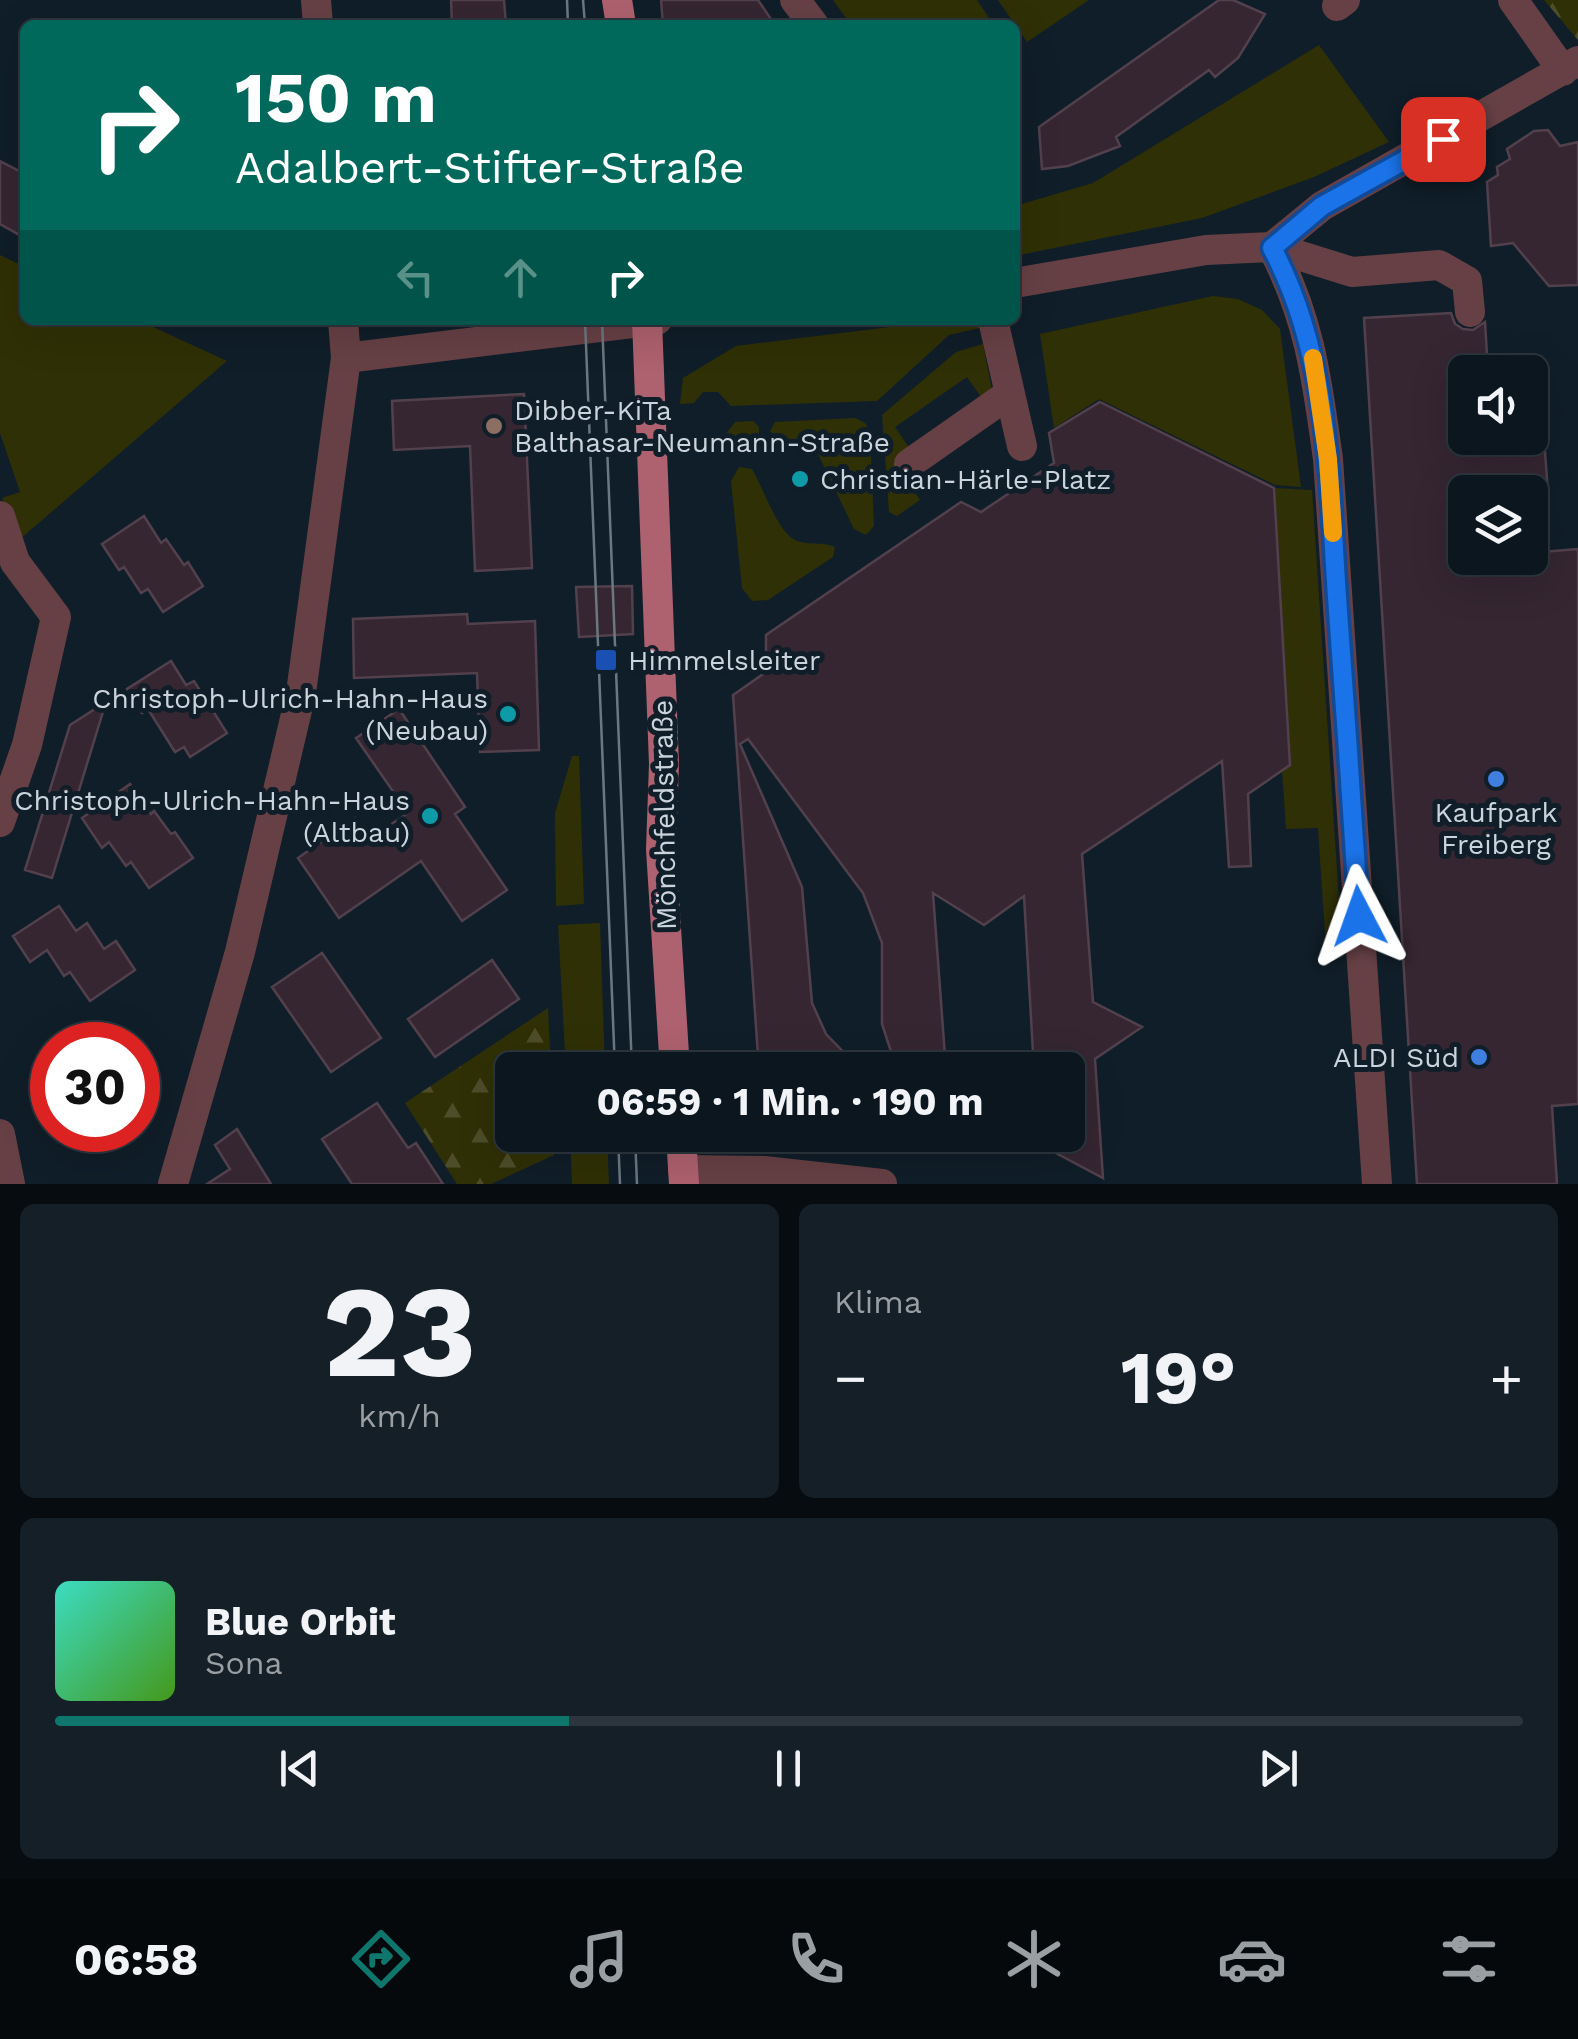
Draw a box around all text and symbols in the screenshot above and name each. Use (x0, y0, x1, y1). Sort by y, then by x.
text: 150 m (235, 57, 437, 139)
icon: right (70, 60, 200, 190)
pin (1401, 97, 1486, 182)
icon: arrive (1416, 112, 1471, 167)
text: Adalbert-Stifter-Straße (235, 141, 745, 194)
icon: left (388, 250, 443, 305)
icon: ahead (493, 250, 548, 305)
icon: right (598, 250, 653, 305)
map controls (1448, 355, 1548, 575)
button: sound (1448, 355, 1548, 455)
place label: Dibber-KiTa Balthasar-Neumann-Straße (514, 394, 890, 459)
marker: Dibber-KiTa Balthasar-Neumann-Straße (483, 415, 505, 437)
place label: Christian-Härle-Platz (820, 463, 1111, 496)
marker: Christian-Härle-Platz (789, 468, 811, 490)
button: layers (1448, 475, 1548, 575)
place label: Himmelsleiter (628, 644, 820, 677)
marker: Himmelsleiter (593, 647, 619, 673)
place label: Christoph-Ulrich-Hahn-Haus (Neubau) (92, 682, 488, 747)
street label: Mönchfeldstraße (646, 700, 683, 930)
marker: Christoph-Ulrich-Hahn-Haus (Neubau) (497, 703, 519, 725)
marker: Kaufpark Freiberg (1485, 768, 1507, 790)
place label: Christoph-Ulrich-Hahn-Haus (Altbau) (14, 784, 410, 849)
place label: Kaufpark Freiberg (1435, 796, 1558, 861)
marker: Christoph-Ulrich-Hahn-Haus (Altbau) (419, 805, 441, 827)
position arrow (1307, 864, 1411, 968)
speed limit sign: 30 (30, 1022, 160, 1152)
place label: ALDI Süd (1333, 1041, 1459, 1074)
marker: ALDI Süd (1468, 1046, 1490, 1068)
text: 06:59 · 1 Min. · 190 m (597, 1080, 983, 1124)
text: 23 (322, 1255, 477, 1408)
text: Klima (834, 1283, 922, 1321)
text: 19° (1121, 1333, 1236, 1421)
text: − (834, 1346, 867, 1410)
text: + (1490, 1346, 1523, 1410)
text: km/h (358, 1397, 441, 1435)
text: Blue Orbit (205, 1600, 396, 1644)
text: Sona (205, 1644, 283, 1682)
icon: previous (272, 1741, 327, 1796)
icon: pause (761, 1741, 816, 1796)
icon: next (1251, 1741, 1306, 1796)
icon: directions (346, 1924, 416, 1994)
icon: music (564, 1924, 634, 1994)
icon: phone (781, 1924, 851, 1994)
icon: climate (999, 1924, 1069, 1994)
icon: car (1217, 1924, 1287, 1994)
icon: filters (1434, 1924, 1504, 1994)
text: 06:58 (74, 1933, 199, 1986)

